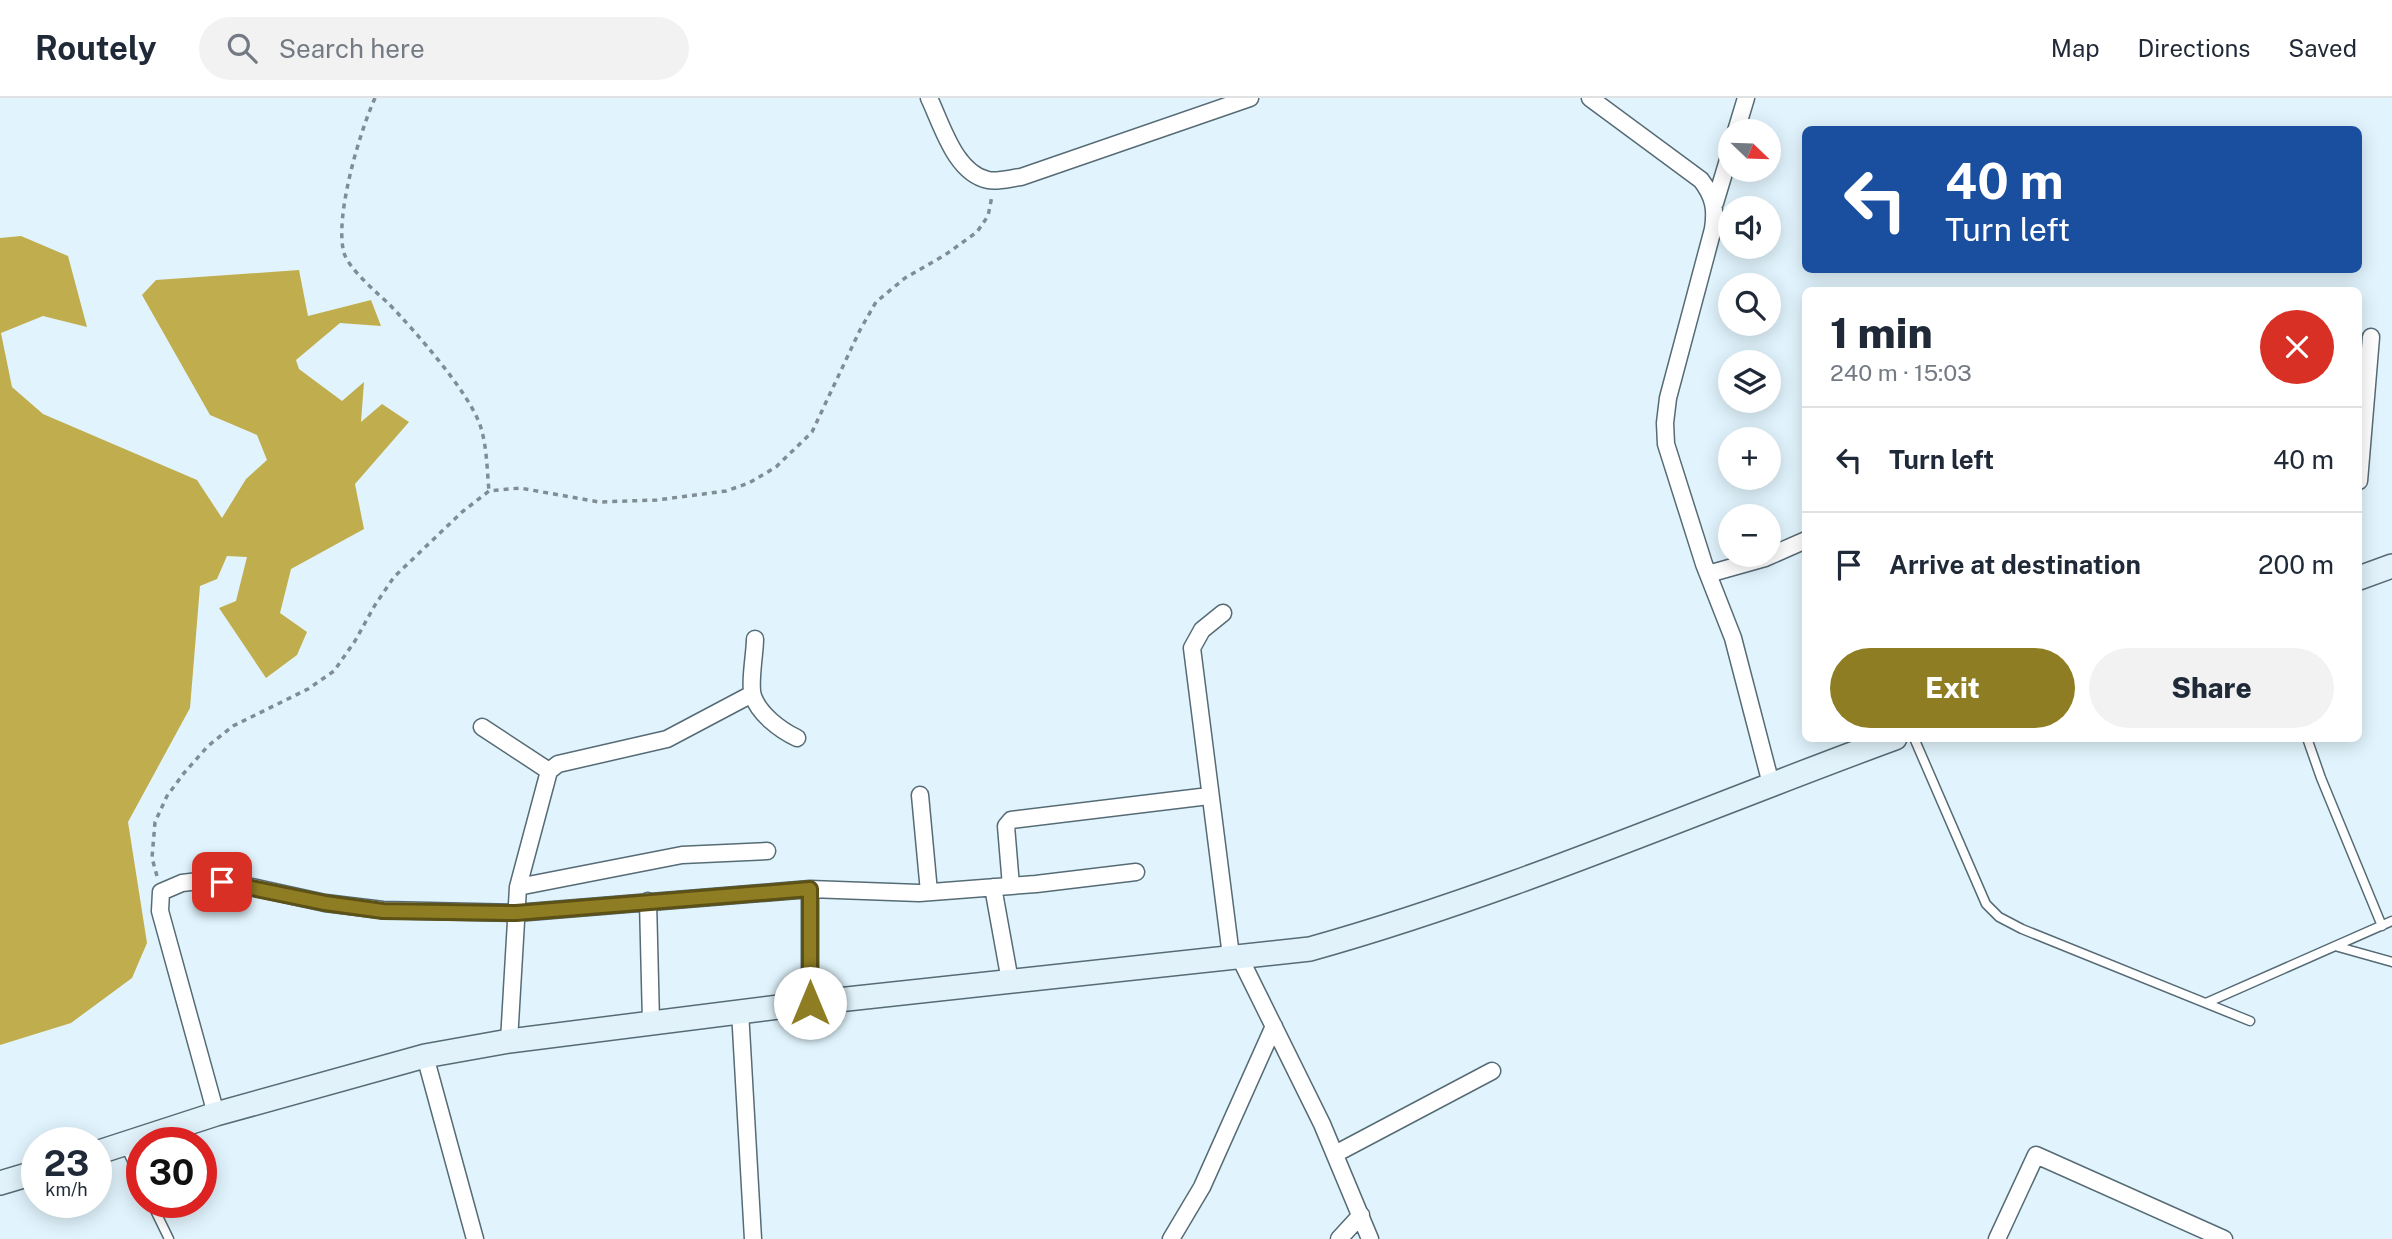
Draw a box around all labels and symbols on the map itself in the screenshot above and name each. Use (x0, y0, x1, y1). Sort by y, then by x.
north arrow (1718, 119, 1782, 182)
pin (192, 852, 252, 912)
position arrow (773, 966, 847, 1040)
speed limit sign: 30 (126, 1127, 217, 1218)

